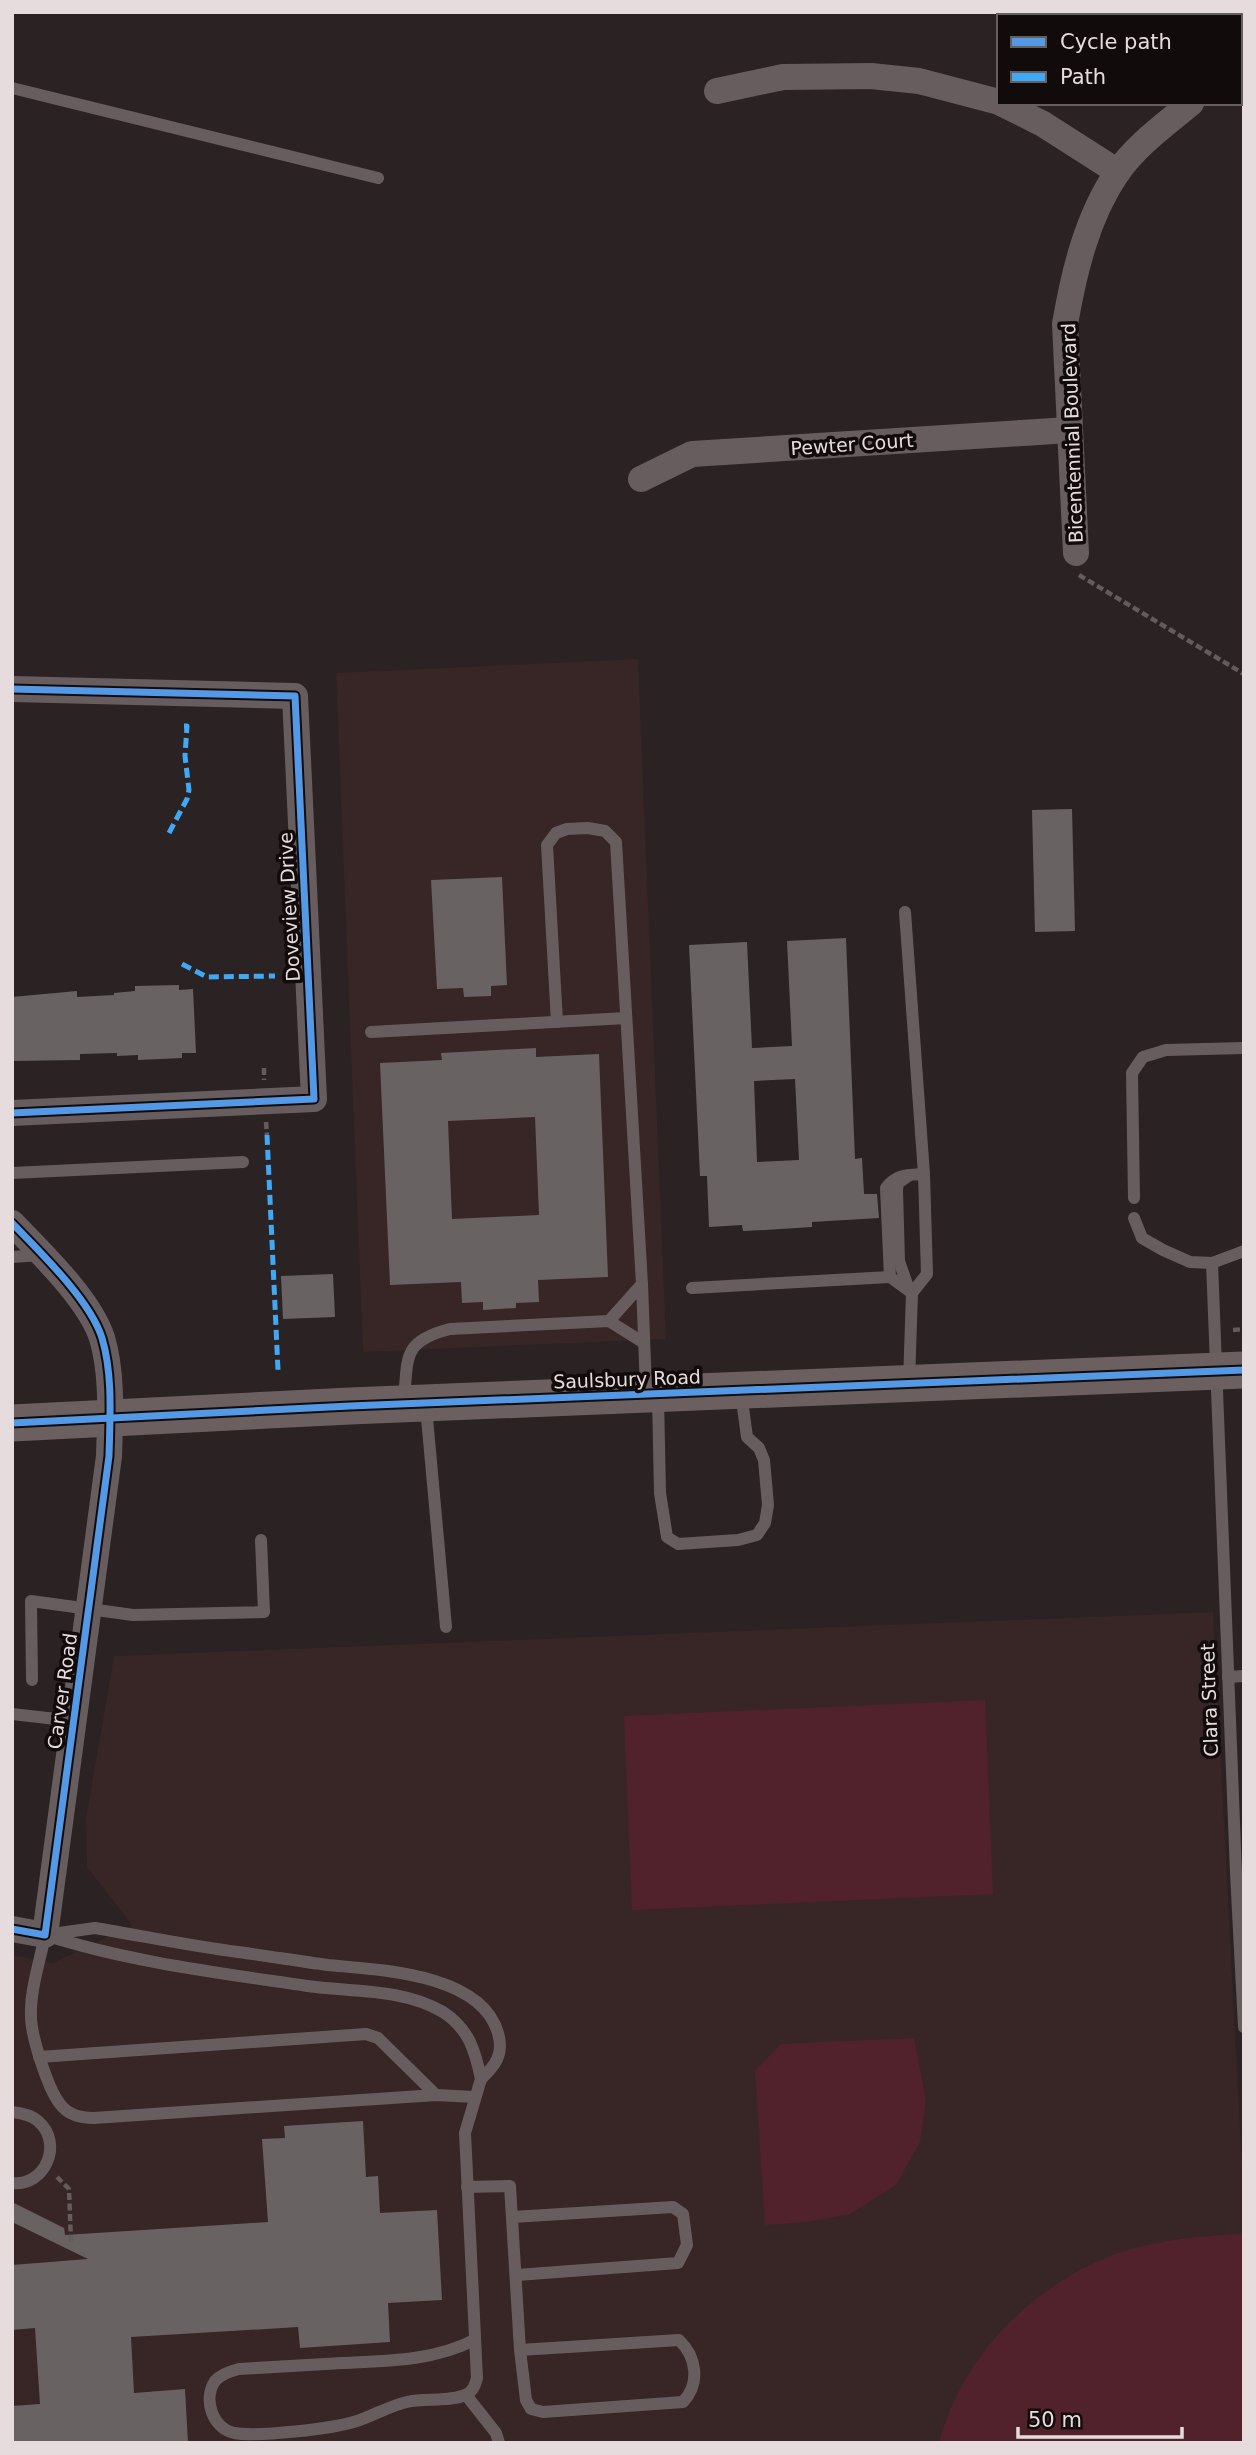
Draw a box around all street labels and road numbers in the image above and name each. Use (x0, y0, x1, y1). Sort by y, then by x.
street label: Bicentennial Boulevard (1057, 323, 1087, 543)
street label: Pewter Court (790, 429, 914, 459)
street label: Doveview Drive (274, 832, 304, 982)
street label: Saulsbury Road (553, 1365, 701, 1393)
street label: Carver Road (43, 1631, 81, 1751)
street label: Clara Street (1196, 1643, 1222, 1757)

